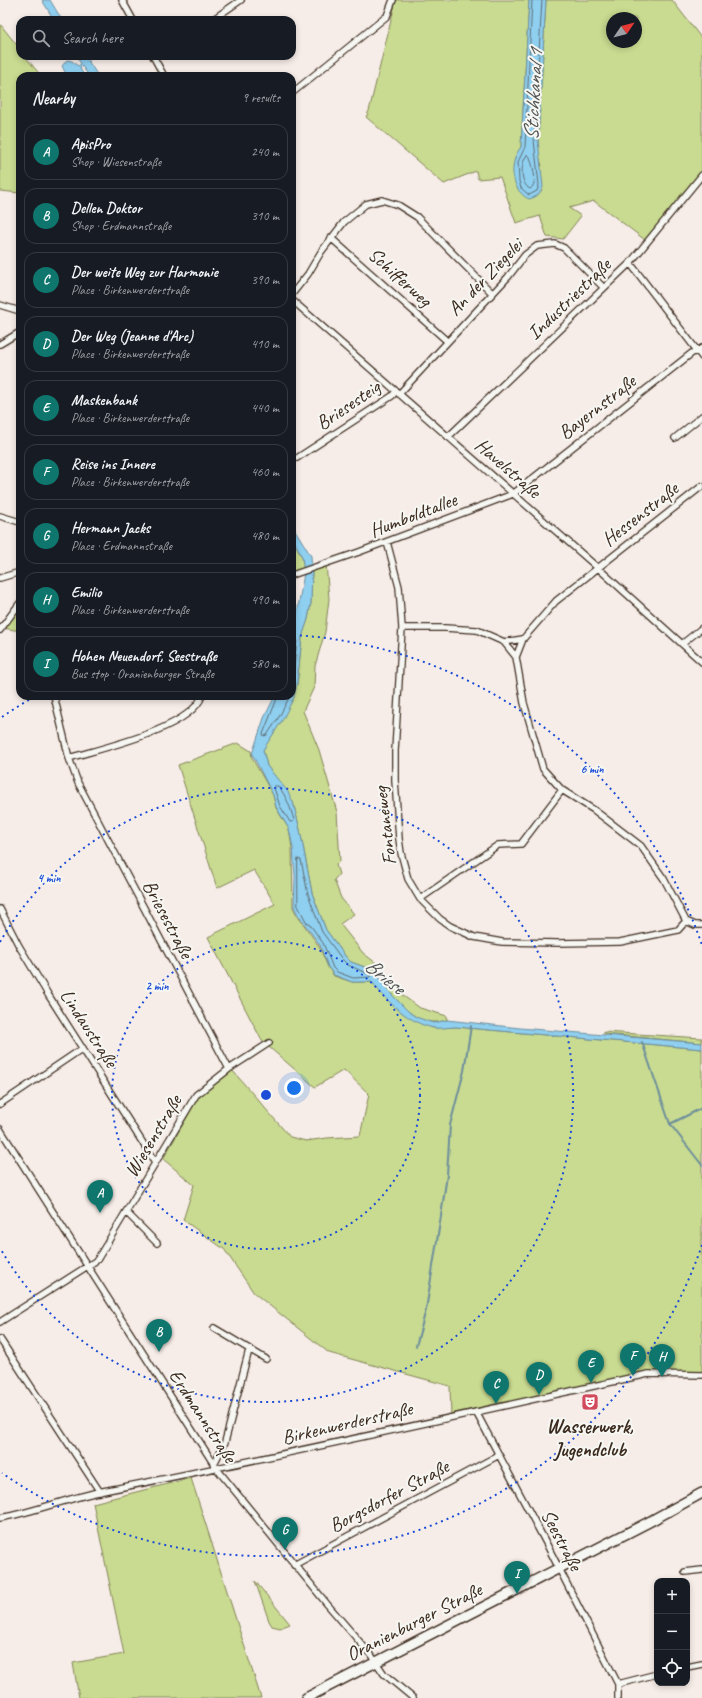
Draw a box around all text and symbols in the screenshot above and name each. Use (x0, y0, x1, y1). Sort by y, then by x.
north arrow (606, 12, 642, 48)
search box (16, 16, 296, 60)
icon: search (30, 27, 52, 49)
text: Search here (62, 29, 123, 48)
water label: Stichkanal 1 (518, 44, 549, 141)
text: Nearby (32, 88, 75, 109)
text: 9 results (242, 90, 280, 106)
text: ApisPro (71, 135, 110, 154)
text: A (43, 144, 49, 160)
text: 240 m (251, 144, 279, 160)
text: Shop · Wiesenstraße (71, 154, 161, 170)
text: Dellen Doktor (71, 199, 142, 218)
text: B (43, 208, 49, 224)
text: 310 m (251, 208, 279, 224)
text: Shop · Erdmannstraße (71, 218, 171, 234)
street label: An der Ziegelei (442, 231, 530, 321)
street label: Schifferweg (363, 242, 438, 313)
street label: Industriestraße (522, 252, 617, 345)
text: Der weite Weg zur Harmonie (71, 263, 218, 282)
text: C (43, 272, 49, 288)
text: 390 m (251, 272, 279, 288)
text: Place · Birkenwerderstraße (71, 282, 189, 298)
text: Der Weg (Jeanne d'Arc) (71, 327, 193, 346)
text: D (42, 336, 50, 352)
text: 410 m (251, 336, 279, 352)
text: Place · Birkenwerderstraße (71, 346, 189, 362)
street label: Bayernstraße (553, 368, 642, 445)
street label: Briesesteig (311, 373, 386, 436)
text: Maskenbank (71, 391, 137, 410)
text: E (43, 400, 49, 416)
text: 440 m (251, 400, 279, 416)
text: Place · Birkenwerderstraße (71, 410, 189, 426)
street label: Havelstraße (470, 433, 547, 504)
text: Reise ins Innere (71, 455, 155, 474)
text: F (43, 464, 49, 480)
text: 460 m (251, 464, 279, 480)
text: Place · Birkenwerderstraße (71, 474, 189, 490)
street label: Hessenstraße (597, 475, 684, 552)
street label: Humboldtallee (366, 486, 462, 543)
text: Hermann Jacks (71, 519, 150, 538)
text: G (43, 528, 49, 544)
text: 480 m (251, 528, 279, 544)
text: Place · Erdmannstraße (71, 538, 172, 554)
text: Emilio (71, 583, 102, 602)
text: H (42, 592, 50, 608)
text: 490 m (251, 592, 279, 608)
text: Place · Birkenwerderstraße (71, 602, 189, 618)
text: Hohen Neuendorf, Seestraße (71, 647, 217, 666)
text: I (43, 656, 49, 672)
text: 580 m (251, 656, 279, 672)
text: Bus stop · Oranienburger Straße (71, 666, 214, 682)
text: 6 min (580, 761, 604, 777)
street label: Fontaneweg (368, 783, 402, 867)
text: 4 min (38, 870, 61, 886)
street label: Briesestraße (137, 876, 200, 964)
water label: Briese (360, 952, 412, 1002)
text: 2 min (146, 978, 169, 994)
street label: Lindaustraße (54, 984, 124, 1073)
your location (284, 1078, 304, 1098)
centre of rings (259, 1088, 273, 1102)
street label: Wiesenstraße (119, 1089, 188, 1182)
pin: A (87, 1180, 113, 1213)
pin: B (146, 1319, 172, 1352)
pin: F (620, 1343, 646, 1376)
pin: H (649, 1344, 675, 1377)
pin: E (578, 1350, 604, 1383)
pin: D (526, 1362, 552, 1395)
street label: Erdmannstraße (163, 1364, 243, 1469)
pin: C (483, 1371, 509, 1404)
theatre icon: Wasserwerk, Jugendclub (580, 1392, 600, 1412)
street label: Birkenwerderstraße (279, 1396, 416, 1450)
place label: Wasserwerk, Jugendclub (547, 1414, 633, 1462)
street label: Borgsdorfer Straße (325, 1453, 454, 1538)
street label: Seestraße (536, 1505, 589, 1576)
pin: G (272, 1517, 298, 1550)
pin: I (504, 1561, 530, 1594)
street label: Oranienburger Straße (342, 1576, 487, 1667)
map controls (654, 1578, 690, 1686)
button: + (654, 1578, 690, 1614)
button: − (654, 1614, 690, 1650)
button: locate (654, 1650, 690, 1686)

